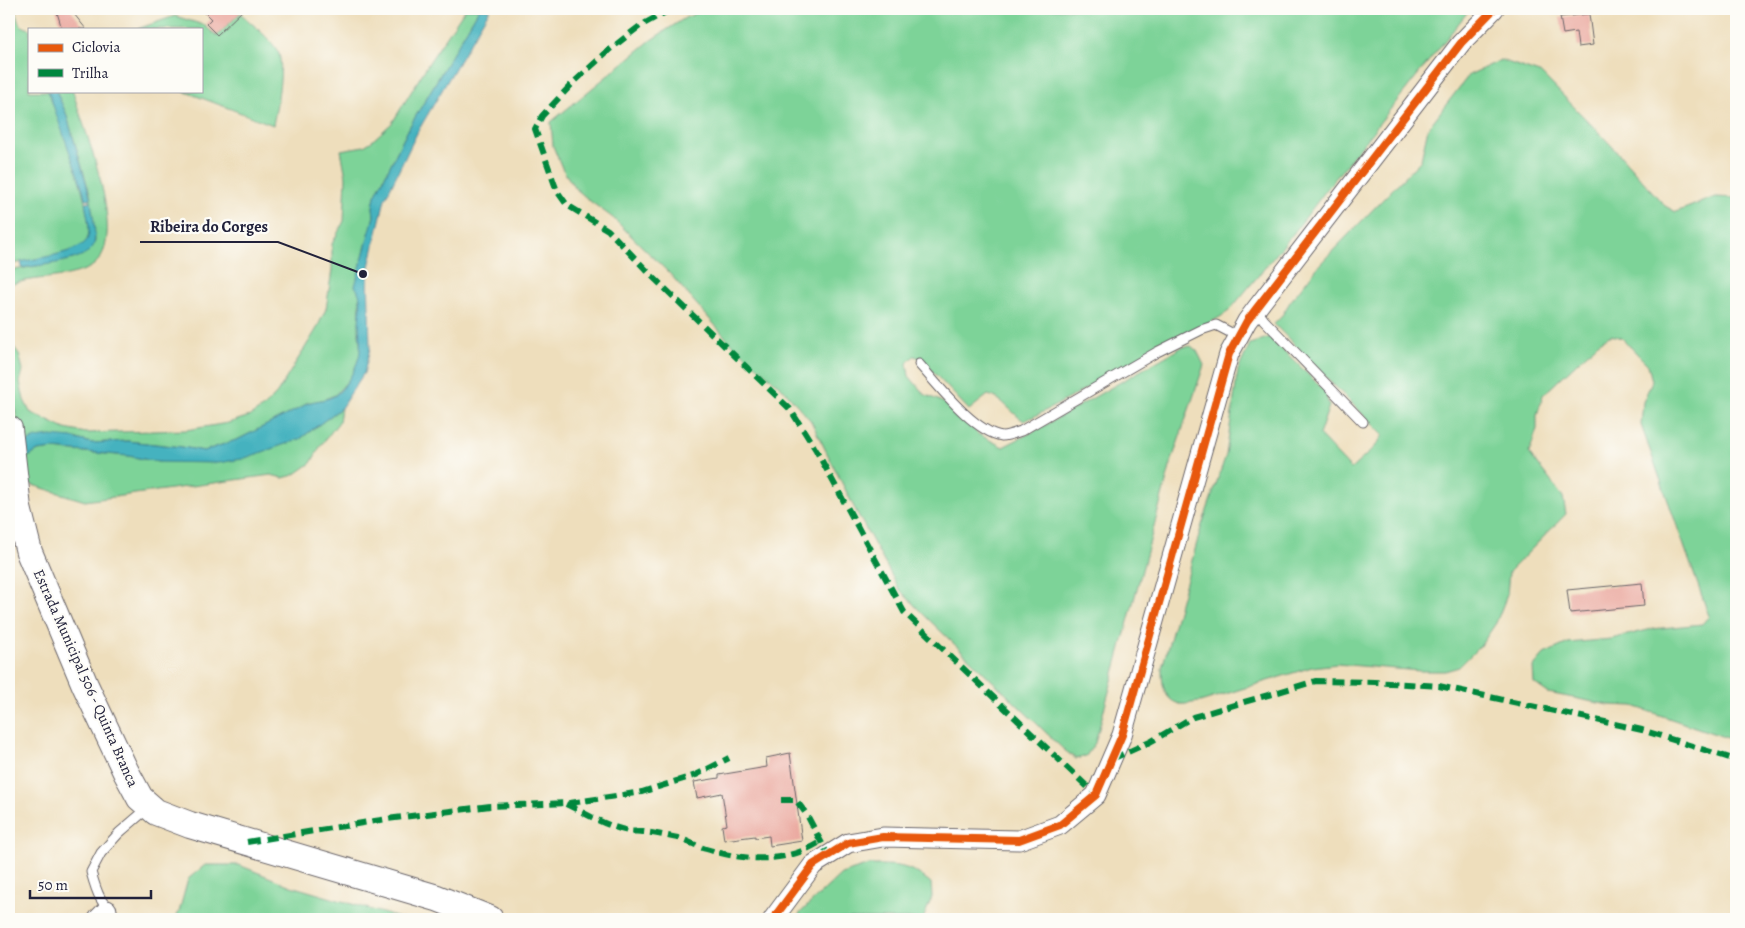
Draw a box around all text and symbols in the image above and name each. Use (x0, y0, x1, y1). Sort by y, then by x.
legend (28, 28, 202, 92)
text: Ciclovia (72, 37, 120, 57)
text: Trilha (72, 63, 108, 83)
callout: Ribeira do Corges (140, 211, 278, 242)
text: Ribeira do Corges (150, 216, 268, 238)
street label: Estrada Municipal 506 - Quinta Branca (29, 566, 143, 790)
scale bar (30, 868, 151, 900)
text: 50 m (38, 875, 68, 895)

